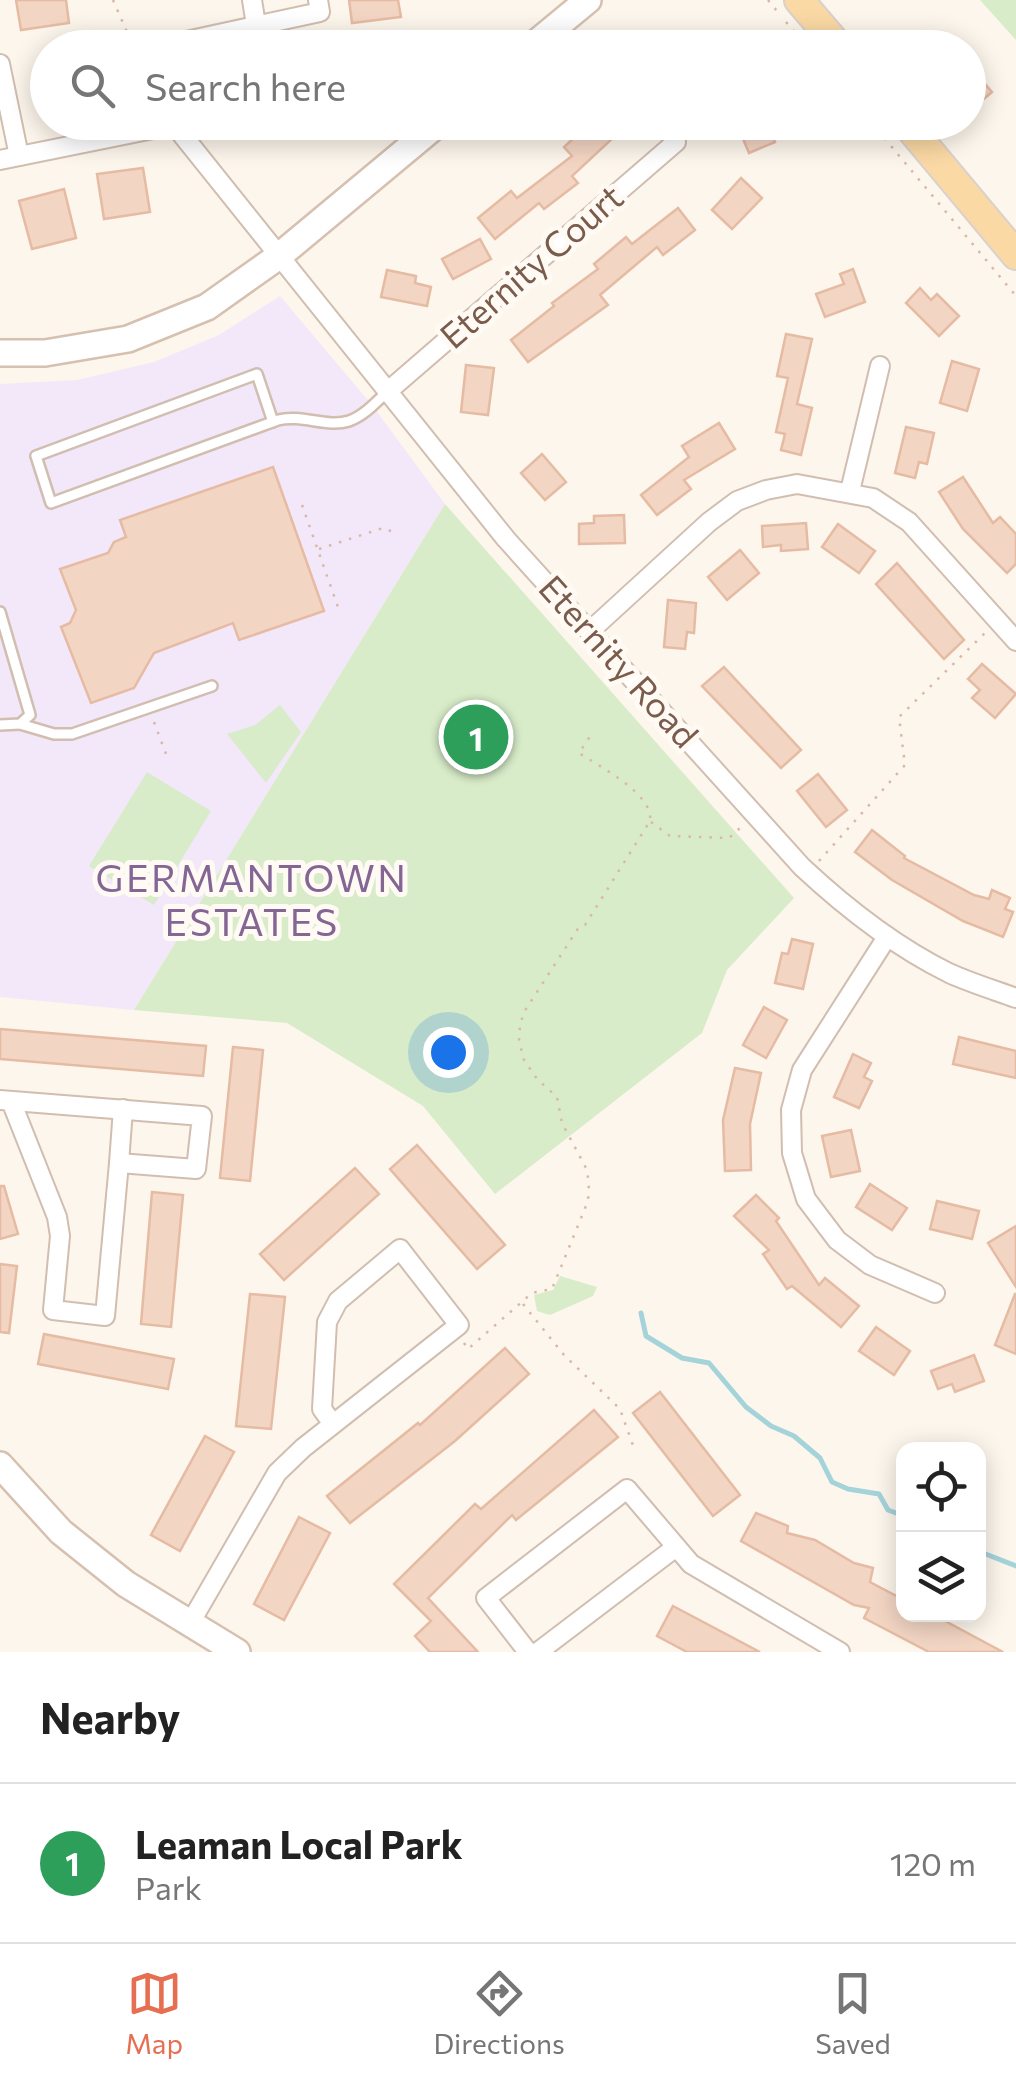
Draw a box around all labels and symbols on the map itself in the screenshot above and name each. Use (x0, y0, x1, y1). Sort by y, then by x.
street label: Eternity Court (430, 174, 630, 356)
street label: Eternity Road (531, 565, 708, 755)
pin: 1 (444, 700, 508, 774)
district label: GERMANTOWN ESTATES (96, 853, 408, 944)
your location (423, 1027, 474, 1078)

